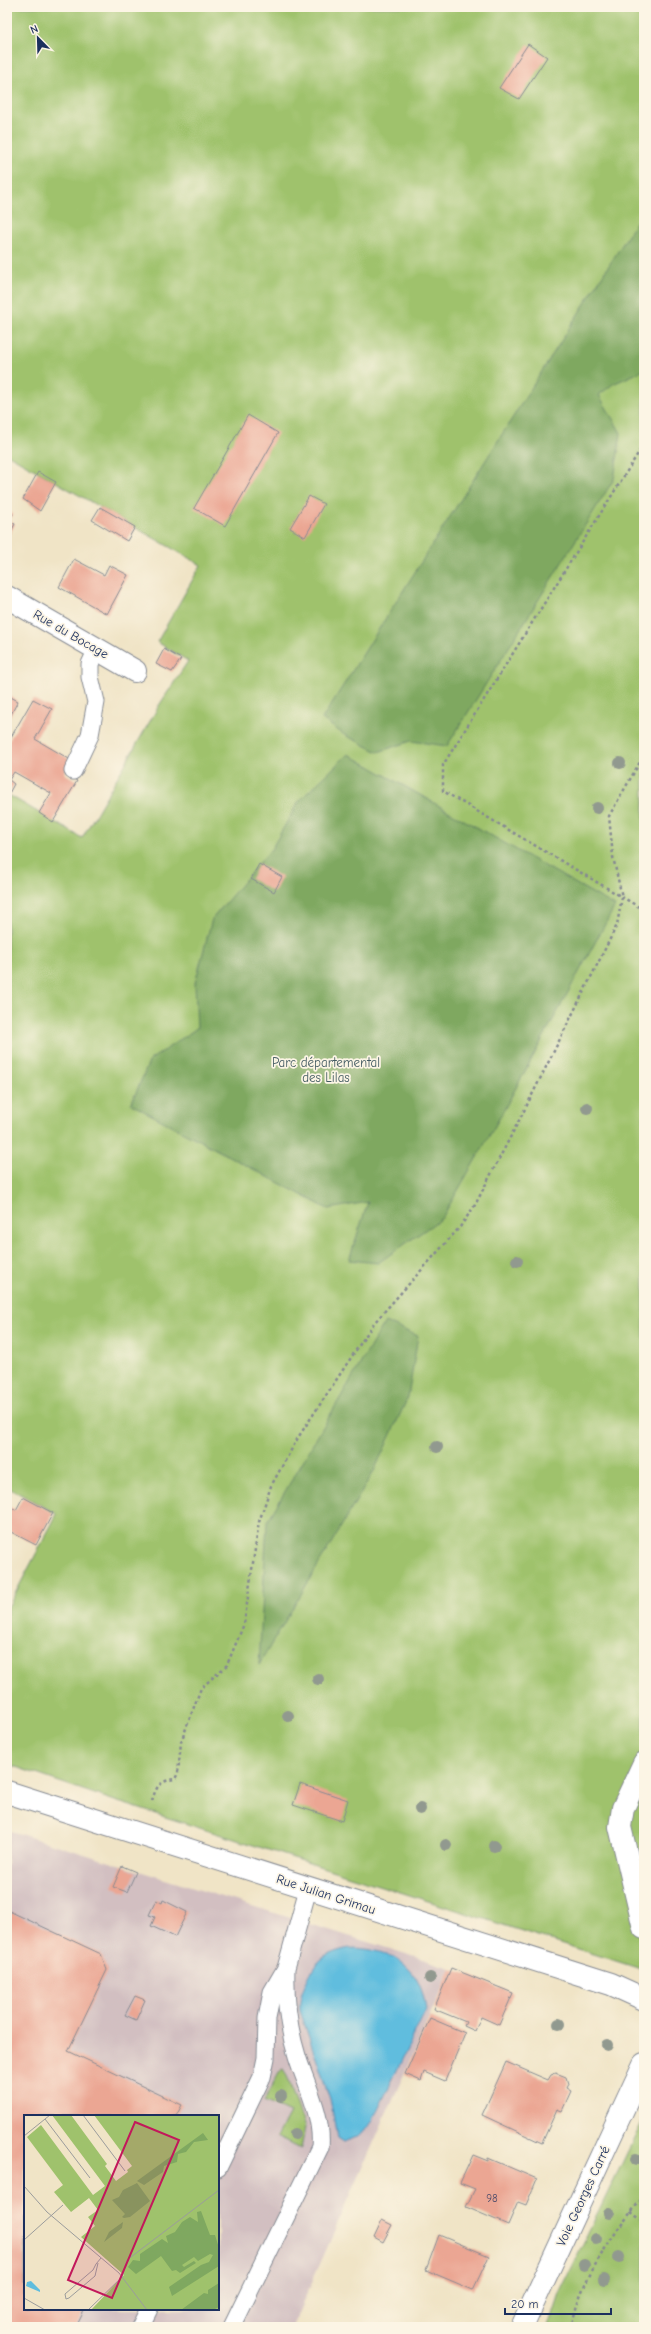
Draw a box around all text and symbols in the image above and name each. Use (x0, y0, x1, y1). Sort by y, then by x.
north arrow (18, 18, 58, 58)
text: N (28, 22, 40, 37)
street label: Rue du Bocage (31, 606, 112, 662)
park label: Parc départemental des Lilas (272, 1055, 380, 1085)
street label: Rue Julian Grimau (275, 1871, 377, 1917)
inset map (24, 2115, 219, 2310)
street label: Voie Georges Carré (553, 2143, 613, 2248)
house number: 98 (486, 2192, 498, 2205)
scale bar (505, 2290, 611, 2316)
text: 20 m (511, 2297, 539, 2311)

